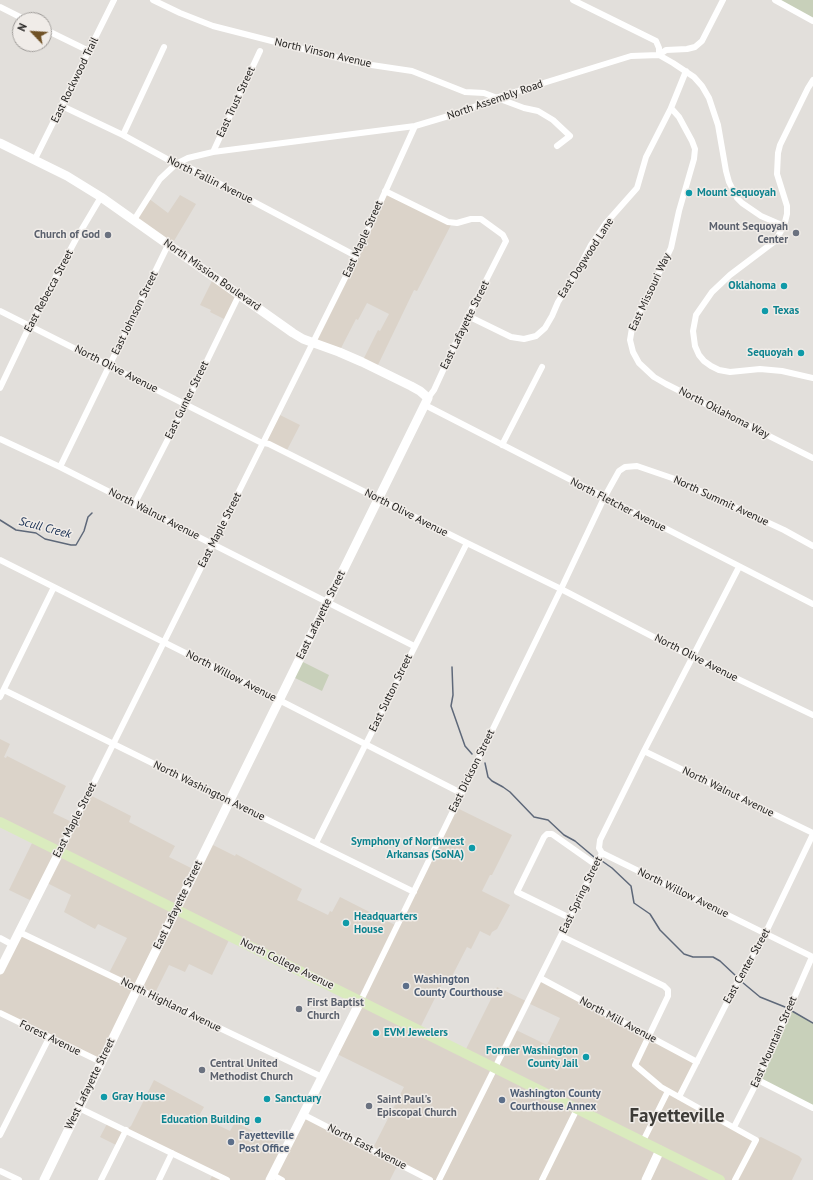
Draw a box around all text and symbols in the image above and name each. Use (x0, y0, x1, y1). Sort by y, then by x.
north arrow (12, 12, 52, 52)
text: N (14, 21, 30, 34)
street label: East Rockwood Trail (49, 35, 101, 125)
street label: North Vinson Avenue (273, 35, 373, 71)
street label: East Trust Street (214, 64, 258, 140)
street label: North Assembly Road (445, 77, 545, 123)
street label: North Fallin Avenue (165, 153, 255, 207)
place label: Mount Sequoyah (697, 186, 776, 200)
marker: Mount Sequoyah (684, 188, 694, 198)
street label: East Maple Street (340, 199, 386, 279)
street label: East Dogwood Lane (555, 215, 617, 301)
place label: Mount Sequoyah Center (709, 220, 788, 246)
place label: Church of God (34, 228, 100, 242)
marker: Mount Sequoyah Center (791, 228, 801, 238)
marker: Church of God (103, 230, 113, 240)
street label: North Mission Boulevard (161, 236, 263, 314)
street label: East Rebecca Street (22, 247, 76, 335)
street label: East Missouri Way (626, 251, 674, 333)
street label: East Johnson Street (109, 269, 161, 357)
street label: East Lafayette Street (438, 278, 492, 372)
place label: Oklahoma (728, 279, 776, 293)
marker: Oklahoma (779, 281, 789, 291)
place label: Texas (773, 304, 799, 318)
marker: Texas (760, 306, 770, 316)
street label: North Olive Avenue (72, 342, 160, 396)
place label: Sequoyah (747, 346, 793, 360)
marker: Sequoyah (796, 348, 806, 358)
street label: East Gunter Street (162, 359, 212, 441)
street label: North Oklahoma Way (676, 384, 772, 442)
street label: North Summit Avenue (671, 473, 771, 529)
street label: North Fletcher Avenue (568, 475, 668, 535)
street label: North Walnut Avenue (106, 485, 202, 543)
street label: North Olive Avenue (362, 486, 450, 540)
street label: East Maple Street (195, 490, 245, 570)
water label: Scull Creek (17, 514, 73, 542)
street label: East Lafayette Street (294, 568, 348, 662)
street label: North Olive Avenue (652, 631, 740, 685)
street label: North Willow Avenue (184, 647, 278, 705)
street label: East Sutton Street (367, 652, 415, 734)
street label: East Dickson Street (446, 727, 498, 815)
street label: North Washington Avenue (151, 758, 267, 824)
street label: North Walnut Avenue (680, 764, 776, 820)
street label: East Maple Street (50, 780, 100, 860)
place label: Symphony of Northwest Arkansas (SoNA) (351, 835, 464, 861)
marker: Symphony of Northwest Arkansas (SoNA) (467, 843, 477, 853)
street label: East Spring Street (557, 854, 605, 936)
street label: East Lafayette Street (151, 858, 205, 952)
street label: North Willow Avenue (635, 865, 731, 921)
place label: Headquarters House (354, 910, 417, 936)
marker: Headquarters House (341, 918, 351, 928)
street label: East Center Street (721, 926, 773, 1006)
street label: North College Avenue (238, 936, 336, 992)
place label: Washington County Courthouse (414, 973, 503, 999)
street label: North Highland Avenue (119, 975, 223, 1035)
marker: Washington County Courthouse (401, 981, 411, 991)
street label: North Mill Avenue (577, 994, 659, 1046)
street label: East Mountain Street (748, 994, 800, 1090)
place label: First Baptist Church (307, 996, 364, 1022)
marker: First Baptist Church (294, 1004, 304, 1014)
street label: Forest Avenue (17, 1017, 83, 1059)
place label: EVM Jewelers (384, 1026, 448, 1040)
marker: EVM Jewelers (371, 1028, 381, 1038)
street label: West Lafayette Street (62, 1036, 118, 1132)
place label: Former Washington County Jail (486, 1044, 578, 1070)
marker: Former Washington County Jail (581, 1052, 591, 1062)
place label: Central United Methodist Church (210, 1057, 293, 1083)
marker: Central United Methodist Church (197, 1065, 207, 1075)
place label: Washington County Courthouse Annex (510, 1087, 601, 1113)
place label: Gray House (112, 1090, 165, 1104)
marker: Gray House (99, 1092, 109, 1102)
place label: Sanctuary (275, 1092, 321, 1106)
place label: Saint Paul's Episcopal Church (377, 1093, 457, 1119)
marker: Sanctuary (262, 1094, 272, 1104)
marker: Washington County Courthouse Annex (497, 1095, 507, 1105)
marker: Saint Paul's Episcopal Church (364, 1101, 374, 1111)
district label: Fayetteville (629, 1106, 725, 1128)
place label: Education Building (161, 1113, 250, 1127)
marker: Education Building (253, 1115, 263, 1125)
street label: North East Avenue (325, 1121, 409, 1173)
place label: Fayetteville Post Office (239, 1129, 294, 1155)
marker: Fayetteville Post Office (226, 1137, 236, 1147)

